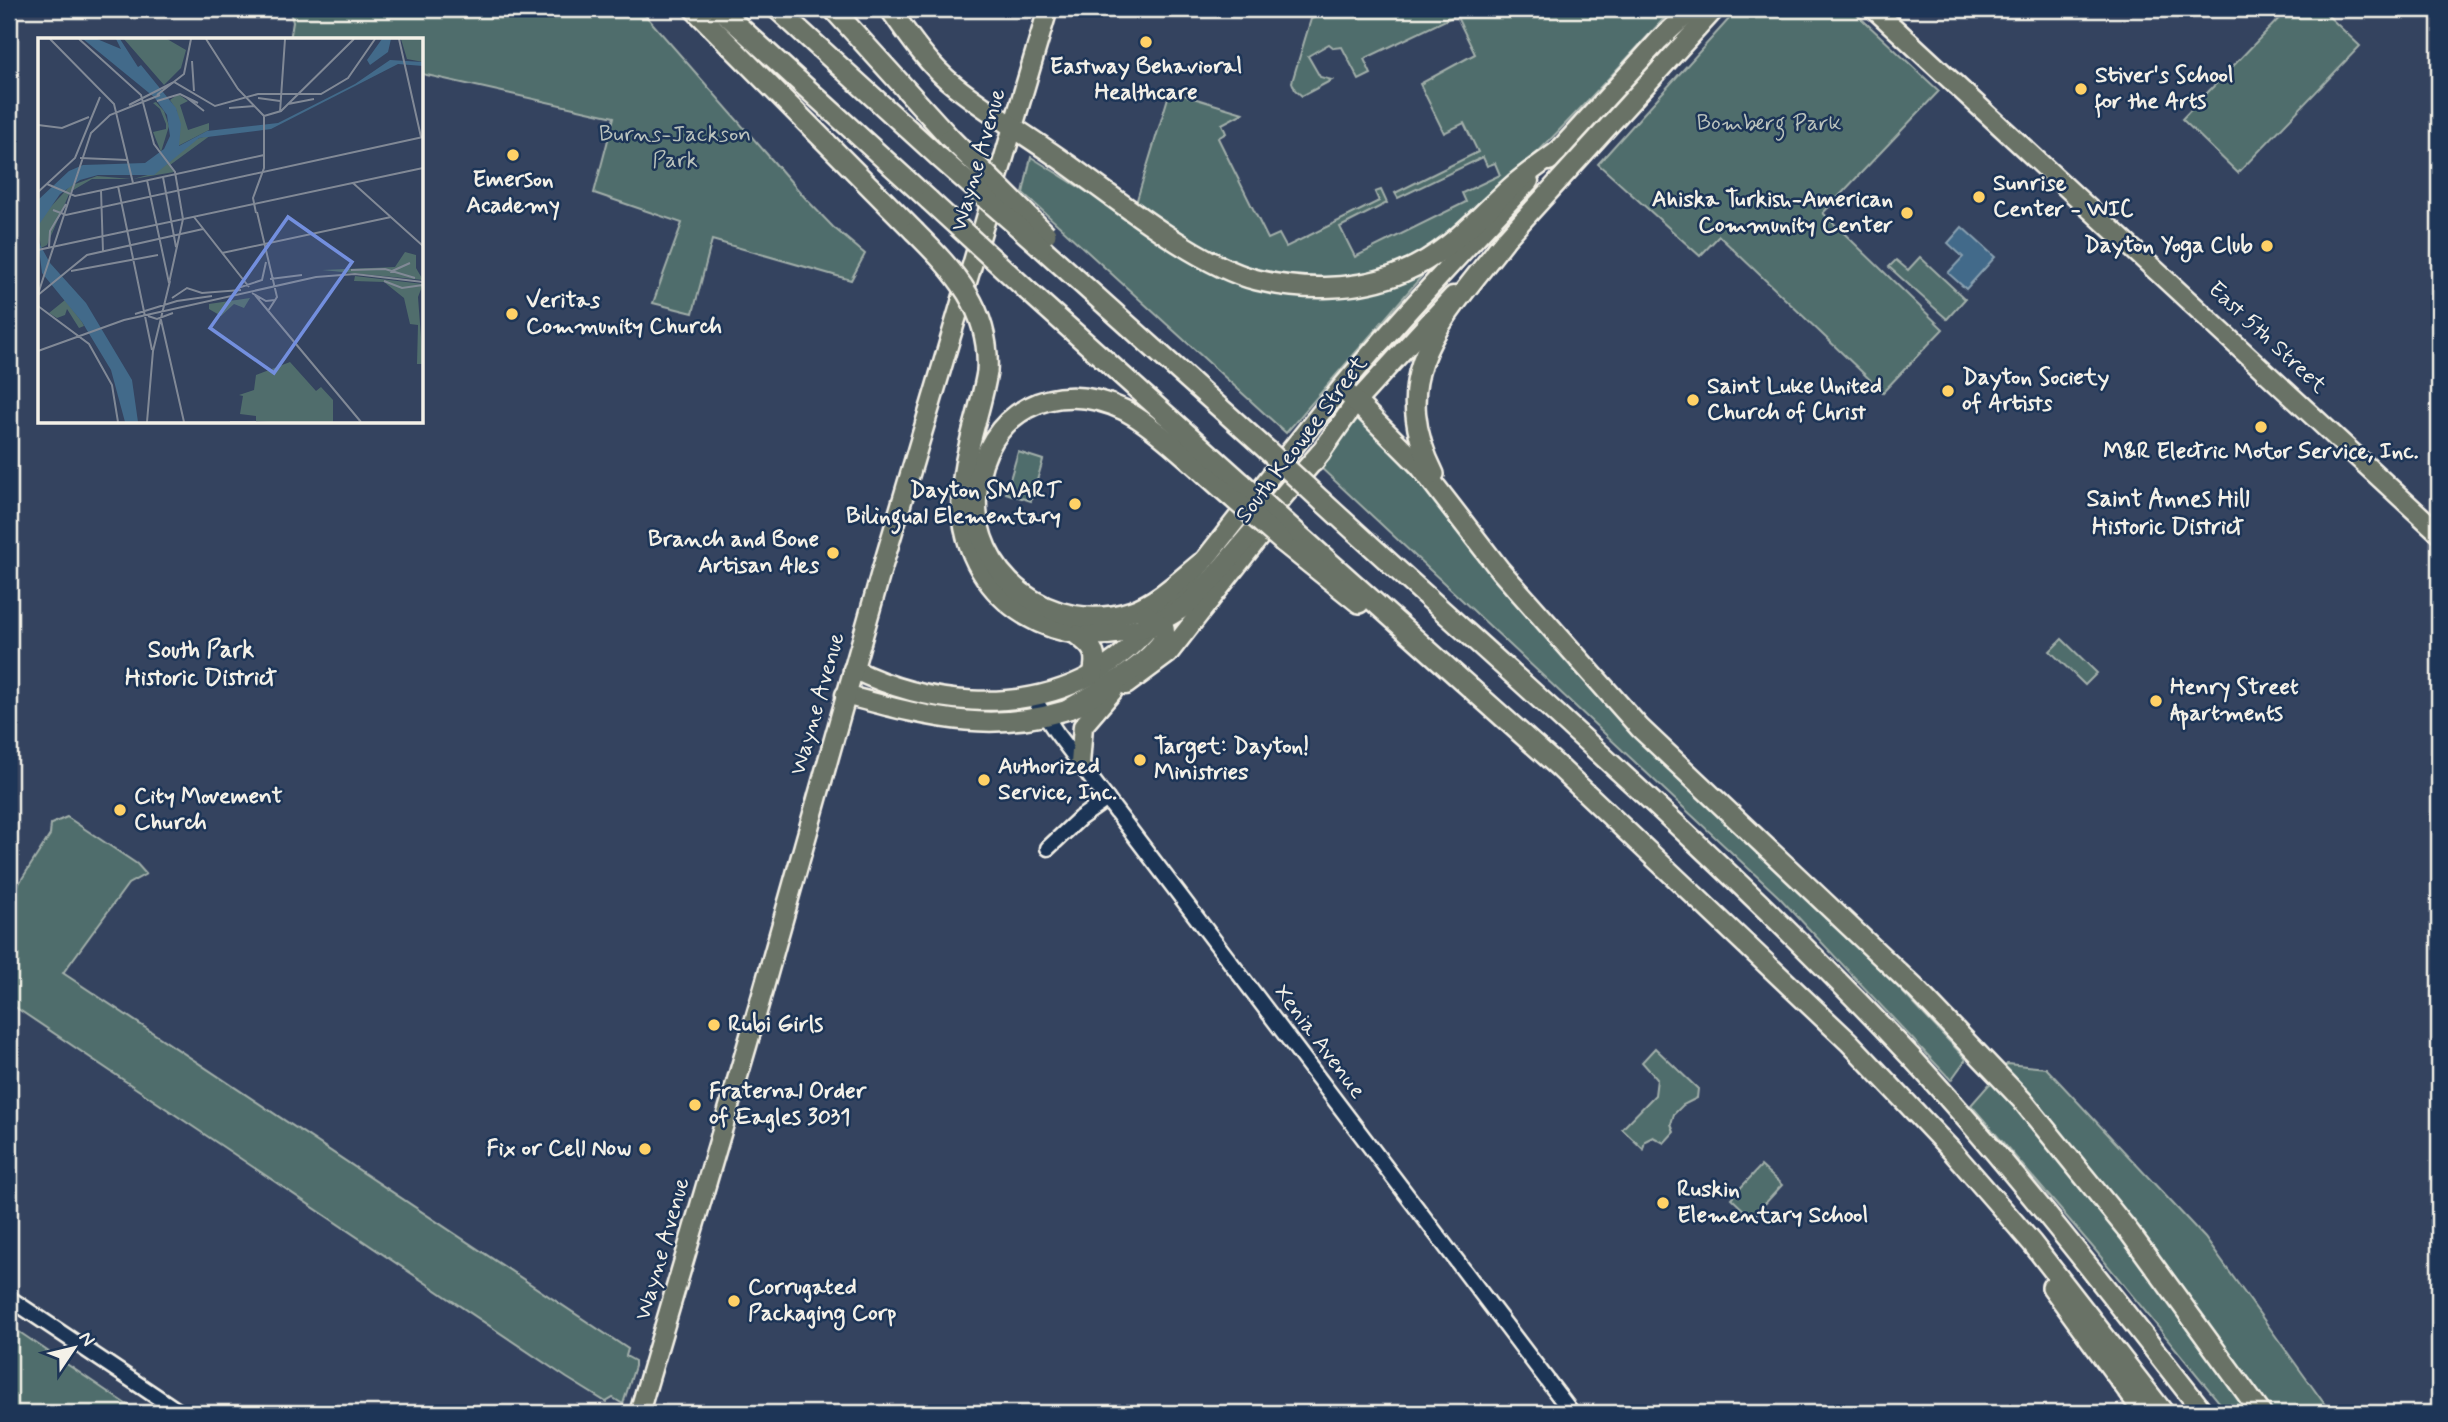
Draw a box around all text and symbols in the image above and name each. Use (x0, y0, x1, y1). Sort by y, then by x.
marker: Eastway Behavioral Healthcare (1138, 34, 1154, 50)
inset map (38, 38, 424, 424)
place label: Eastway Behavioral Healthcare (1050, 52, 1242, 108)
place label: Stiver's School for the Arts (2094, 61, 2234, 118)
marker: Stiver's School for the Arts (2073, 81, 2089, 97)
street label: Wayne Avenue (944, 85, 1014, 235)
park label: Bomberg Park (1697, 109, 1842, 141)
park label: Burns-Jackson Park (599, 120, 751, 176)
marker: Emerson Academy (505, 147, 521, 163)
place label: Emerson Academy (466, 165, 560, 221)
place label: Sunrise Center - WIC (1993, 169, 2134, 225)
place label: Ahiska Turkish-American Community Center (1652, 185, 1893, 241)
marker: Sunrise Center - WIC (1971, 189, 1987, 205)
marker: Ahiska Turkish-American Community Center (1899, 205, 1915, 221)
place label: Dayton Yoga Club (2084, 231, 2253, 263)
marker: Dayton Yoga Club (2259, 238, 2275, 254)
street label: East 5th Street (2201, 275, 2333, 401)
place label: Veritas Community Church (526, 286, 722, 342)
marker: Veritas Community Church (504, 306, 520, 322)
street label: South Keowee Street (1229, 350, 1375, 530)
place label: Dayton Society of Artists (1962, 363, 2109, 419)
place label: Saint Luke United Church of Christ (1707, 372, 1882, 428)
marker: Dayton Society of Artists (1940, 383, 1956, 399)
marker: Saint Luke United Church of Christ (1685, 392, 1701, 408)
marker: M&R Electric Motor Service, Inc. (2253, 419, 2269, 435)
place label: M&R Electric Motor Service, Inc. (2103, 437, 2419, 467)
place label: Dayton SMART Bilingual Elementary (846, 476, 1062, 535)
district label: Saint Annes Hill Historic District (2086, 484, 2250, 543)
marker: Dayton SMART Bilingual Elementary (1067, 496, 1083, 512)
place label: Branch and Bone Artisan Ales (648, 525, 820, 581)
marker: Branch and Bone Artisan Ales (825, 545, 841, 561)
street label: Wayne Avenue (783, 629, 853, 779)
district label: South Park Historic District (125, 635, 277, 694)
place label: Henry Street Apartments (2170, 673, 2299, 730)
marker: Henry Street Apartments (2148, 693, 2164, 709)
place label: Target: Dayton! Ministries (1154, 732, 1310, 788)
place label: Authorized Service, Inc. (998, 752, 1117, 808)
marker: Target: Dayton! Ministries (1132, 752, 1148, 768)
marker: Authorized Service, Inc. (976, 772, 992, 788)
place label: City Movement Church (134, 782, 283, 838)
marker: City Movement Church (112, 802, 128, 818)
street label: Xenia Avenue (1266, 979, 1372, 1105)
place label: Rubi Girls (728, 1010, 823, 1040)
marker: Rubi Girls (706, 1017, 722, 1033)
place label: Fraternal Order of Eagles 3031 (709, 1077, 868, 1133)
marker: Fraternal Order of Eagles 3031 (687, 1097, 703, 1113)
place label: Fix or Cell Now (486, 1134, 631, 1164)
marker: Fix or Cell Now (637, 1141, 653, 1157)
street label: Wayne Avenue (628, 1174, 698, 1324)
place label: Ruskin Elementary School (1677, 1175, 1868, 1231)
marker: Ruskin Elementary School (1655, 1195, 1671, 1211)
place label: Corrugated Packaging Corp (748, 1273, 896, 1331)
marker: Corrugated Packaging Corp (726, 1293, 742, 1309)
north arrow (38, 1314, 108, 1384)
text: N (73, 1327, 101, 1351)

